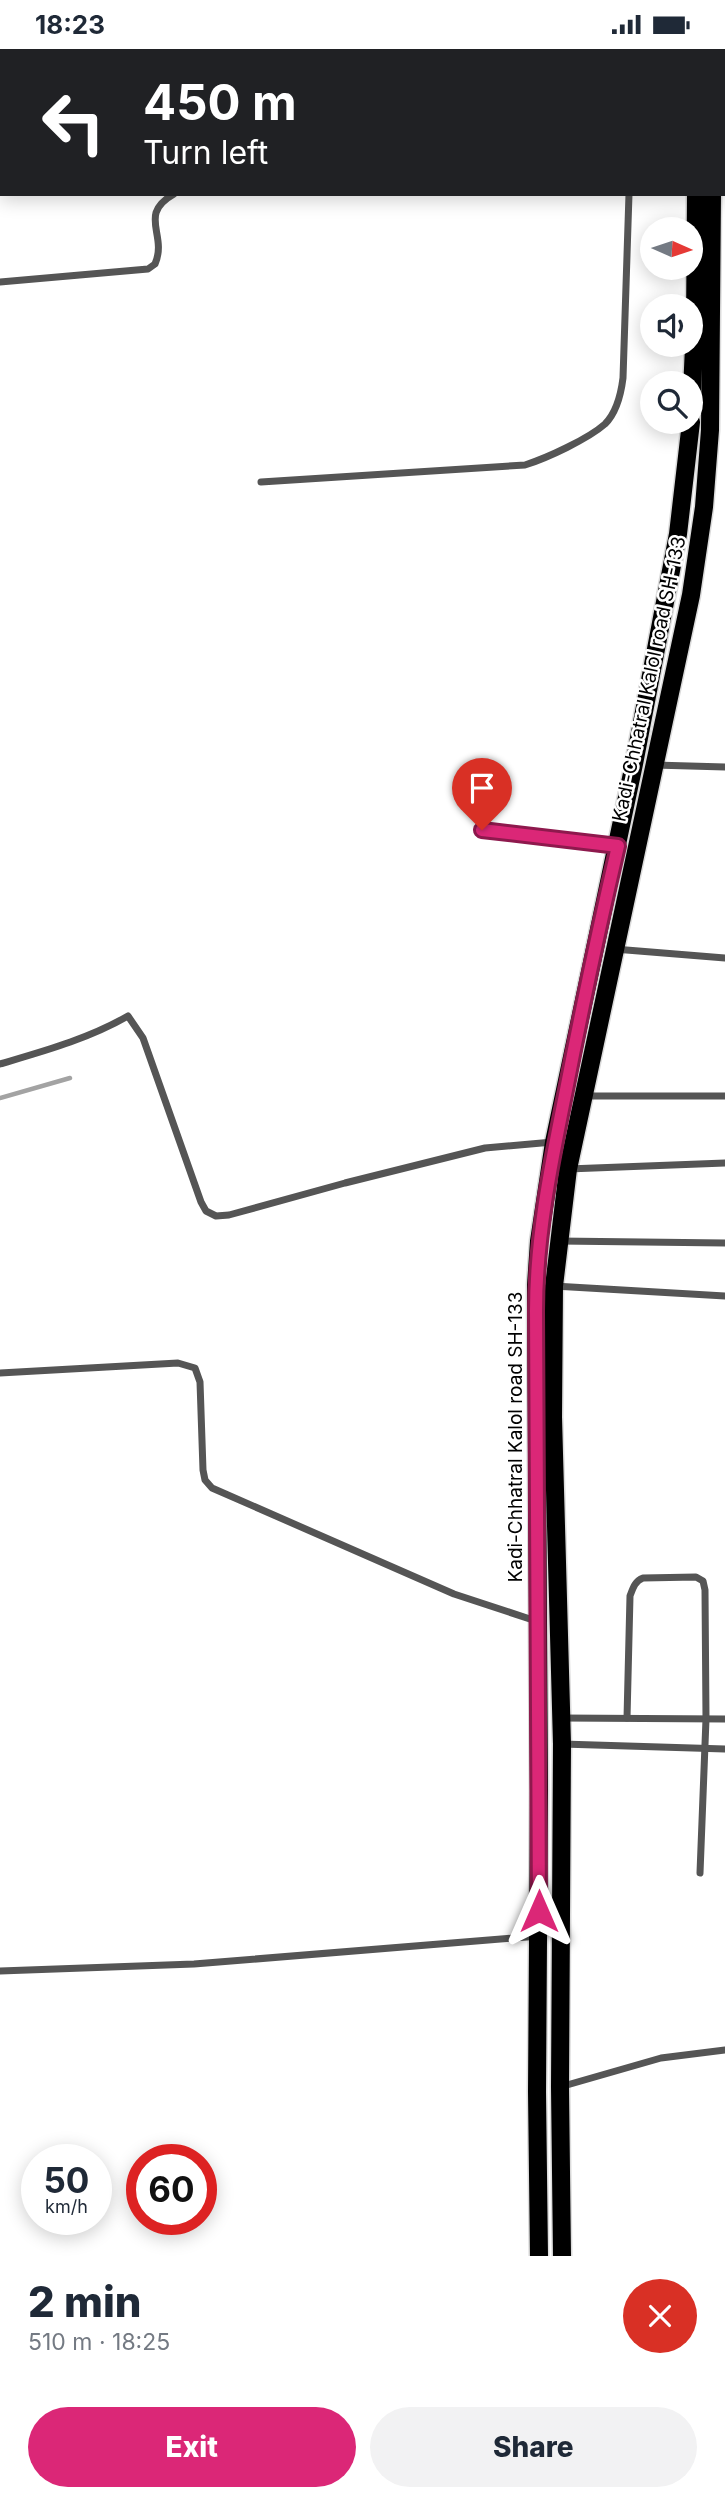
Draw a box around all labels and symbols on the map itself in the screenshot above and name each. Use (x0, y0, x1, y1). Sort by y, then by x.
north arrow (640, 217, 704, 280)
street label: Kadi-Chhatral Kalol road SH-133 (607, 534, 691, 824)
pin (452, 758, 512, 830)
street label: Kadi-Chhatral Kalol road SH-133 (504, 1291, 527, 1583)
position arrow (502, 1874, 576, 1948)
speed limit sign: 60 (126, 2144, 217, 2235)

